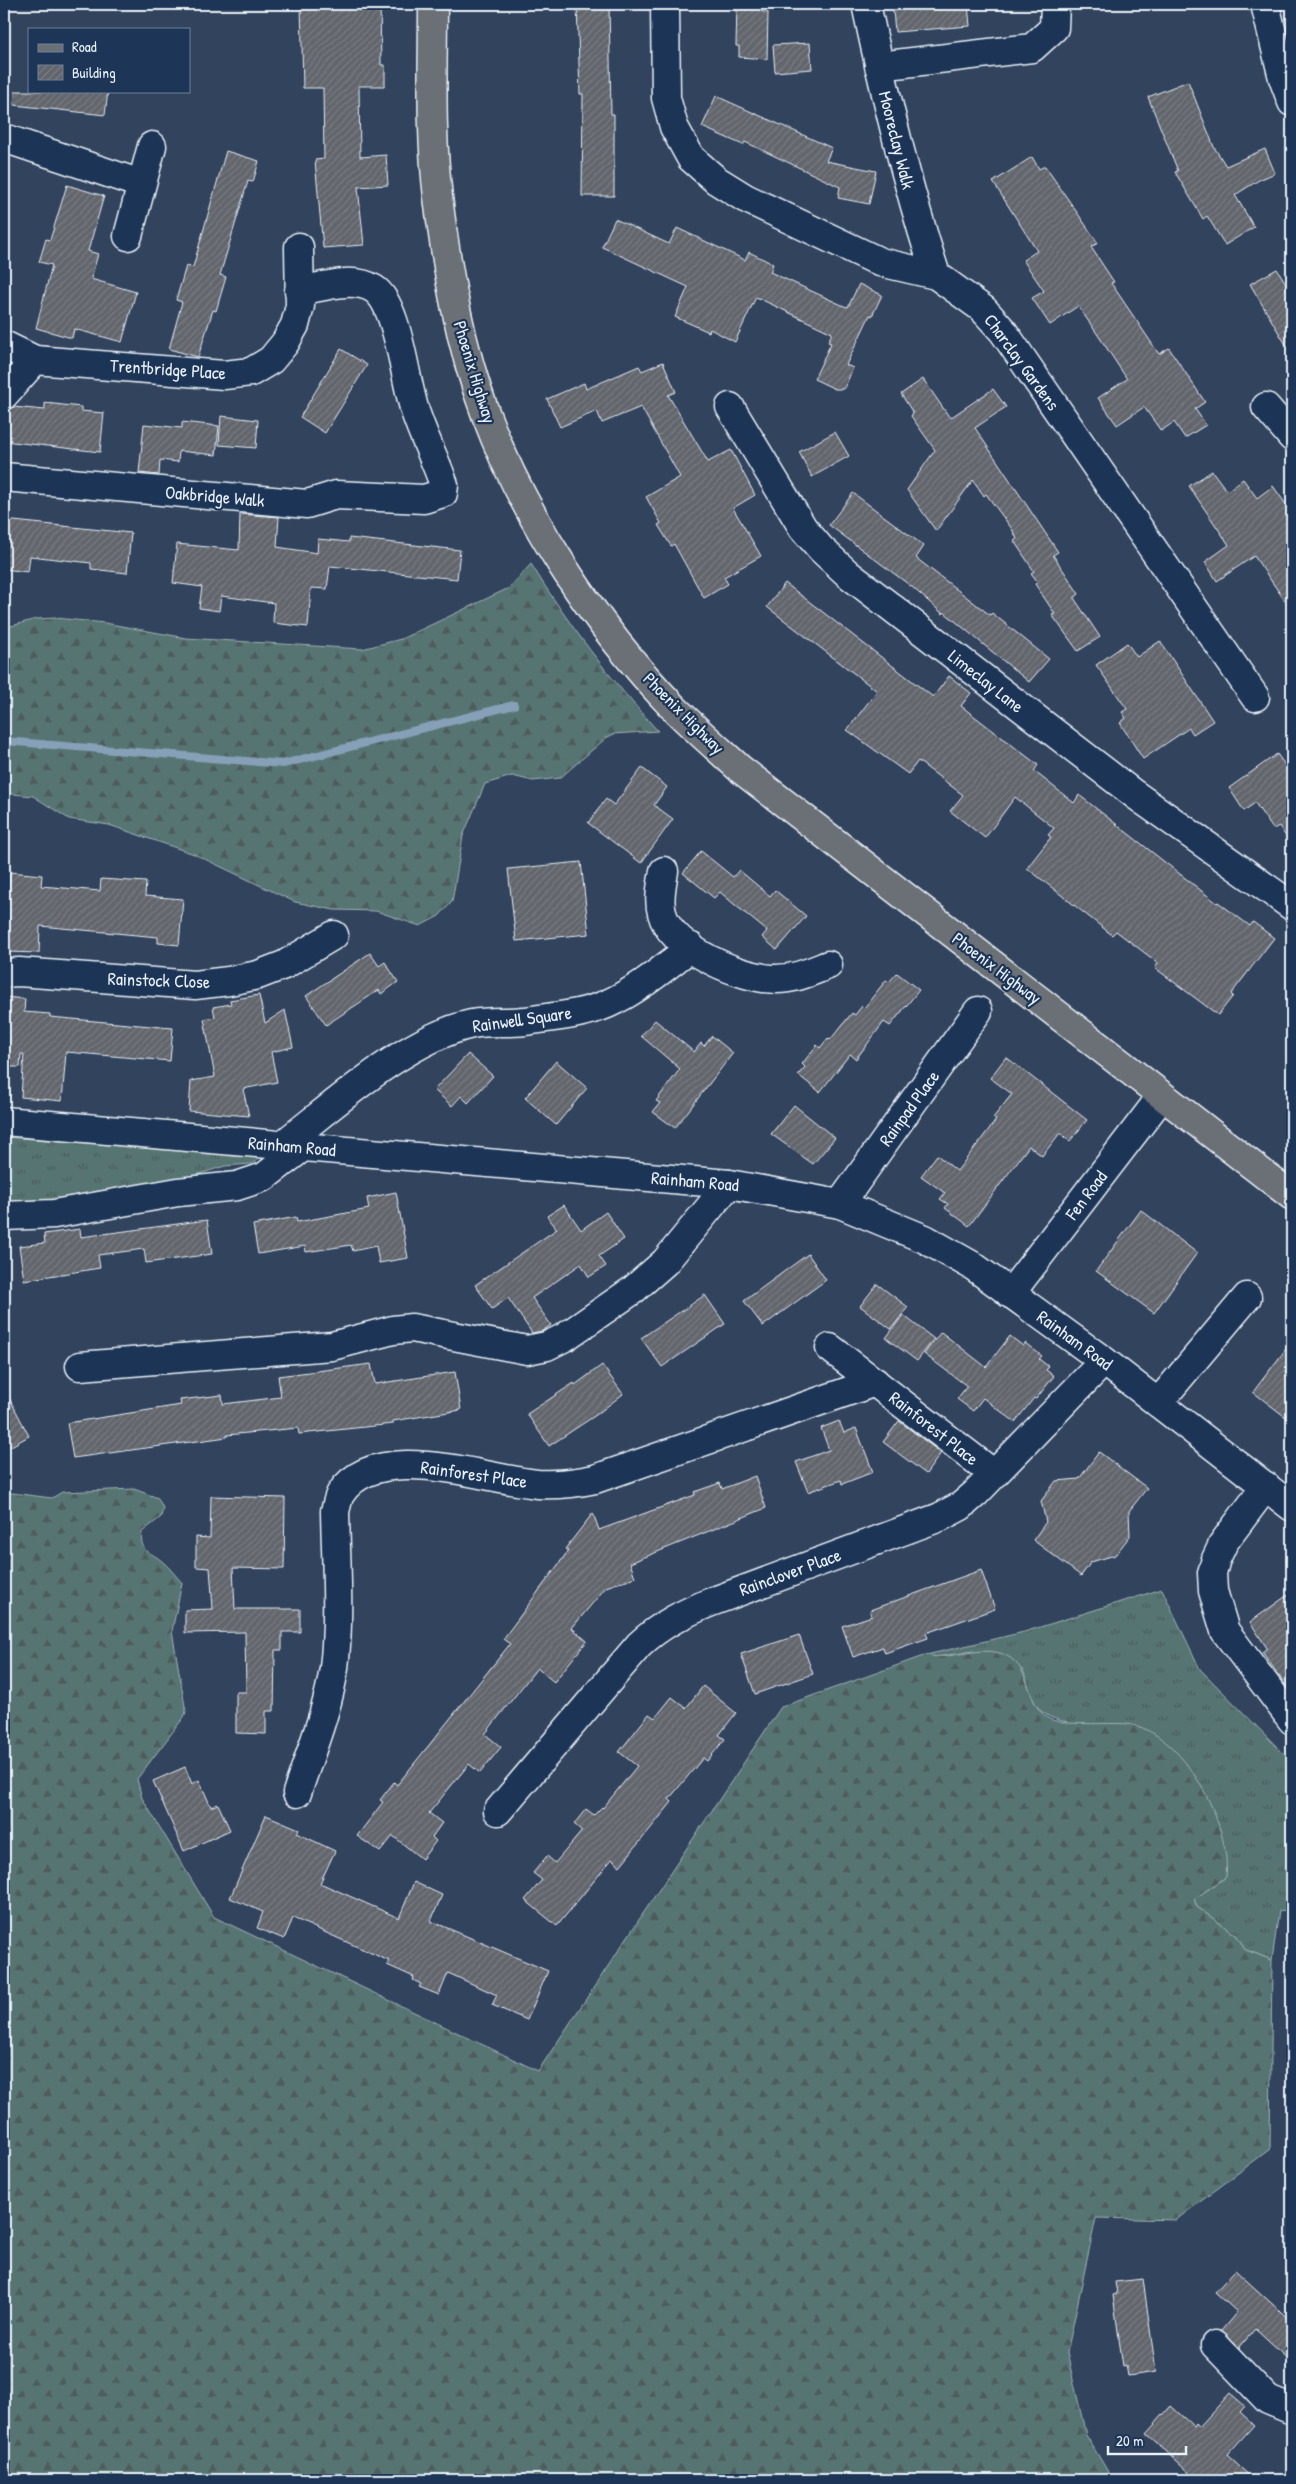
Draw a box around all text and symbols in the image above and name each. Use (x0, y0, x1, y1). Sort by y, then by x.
legend (28, 28, 190, 92)
text: Road (72, 36, 97, 57)
text: Building (72, 62, 116, 83)
street label: Mooreclay Walk (873, 88, 921, 192)
street label: Charclay Gardens (978, 309, 1066, 415)
street label: Phoenix Highway (448, 318, 503, 427)
street label: Trentbridge Place (109, 352, 227, 386)
street label: Oakbridge Walk (164, 479, 266, 513)
street label: Limeclay Lane (943, 644, 1029, 718)
street label: Phoenix Highway (638, 667, 731, 760)
street label: Phoenix Highway (947, 926, 1047, 1010)
street label: Rainstock Close (107, 966, 211, 994)
street label: Rainwell Square (471, 1000, 573, 1038)
street label: Rainpad Place (873, 1065, 945, 1151)
street label: Rainham Road (247, 1130, 337, 1162)
street label: Rainham Road (650, 1165, 740, 1197)
street label: Fen Road (1059, 1165, 1113, 1226)
street label: Rainham Road (1032, 1304, 1118, 1376)
street label: Rainforest Place (884, 1385, 984, 1471)
street label: Rainforest Place (419, 1454, 529, 1494)
street label: Rainclover Place (736, 1542, 844, 1602)
scale bar (1108, 2424, 1186, 2456)
text: 20 m (1116, 2430, 1143, 2451)

